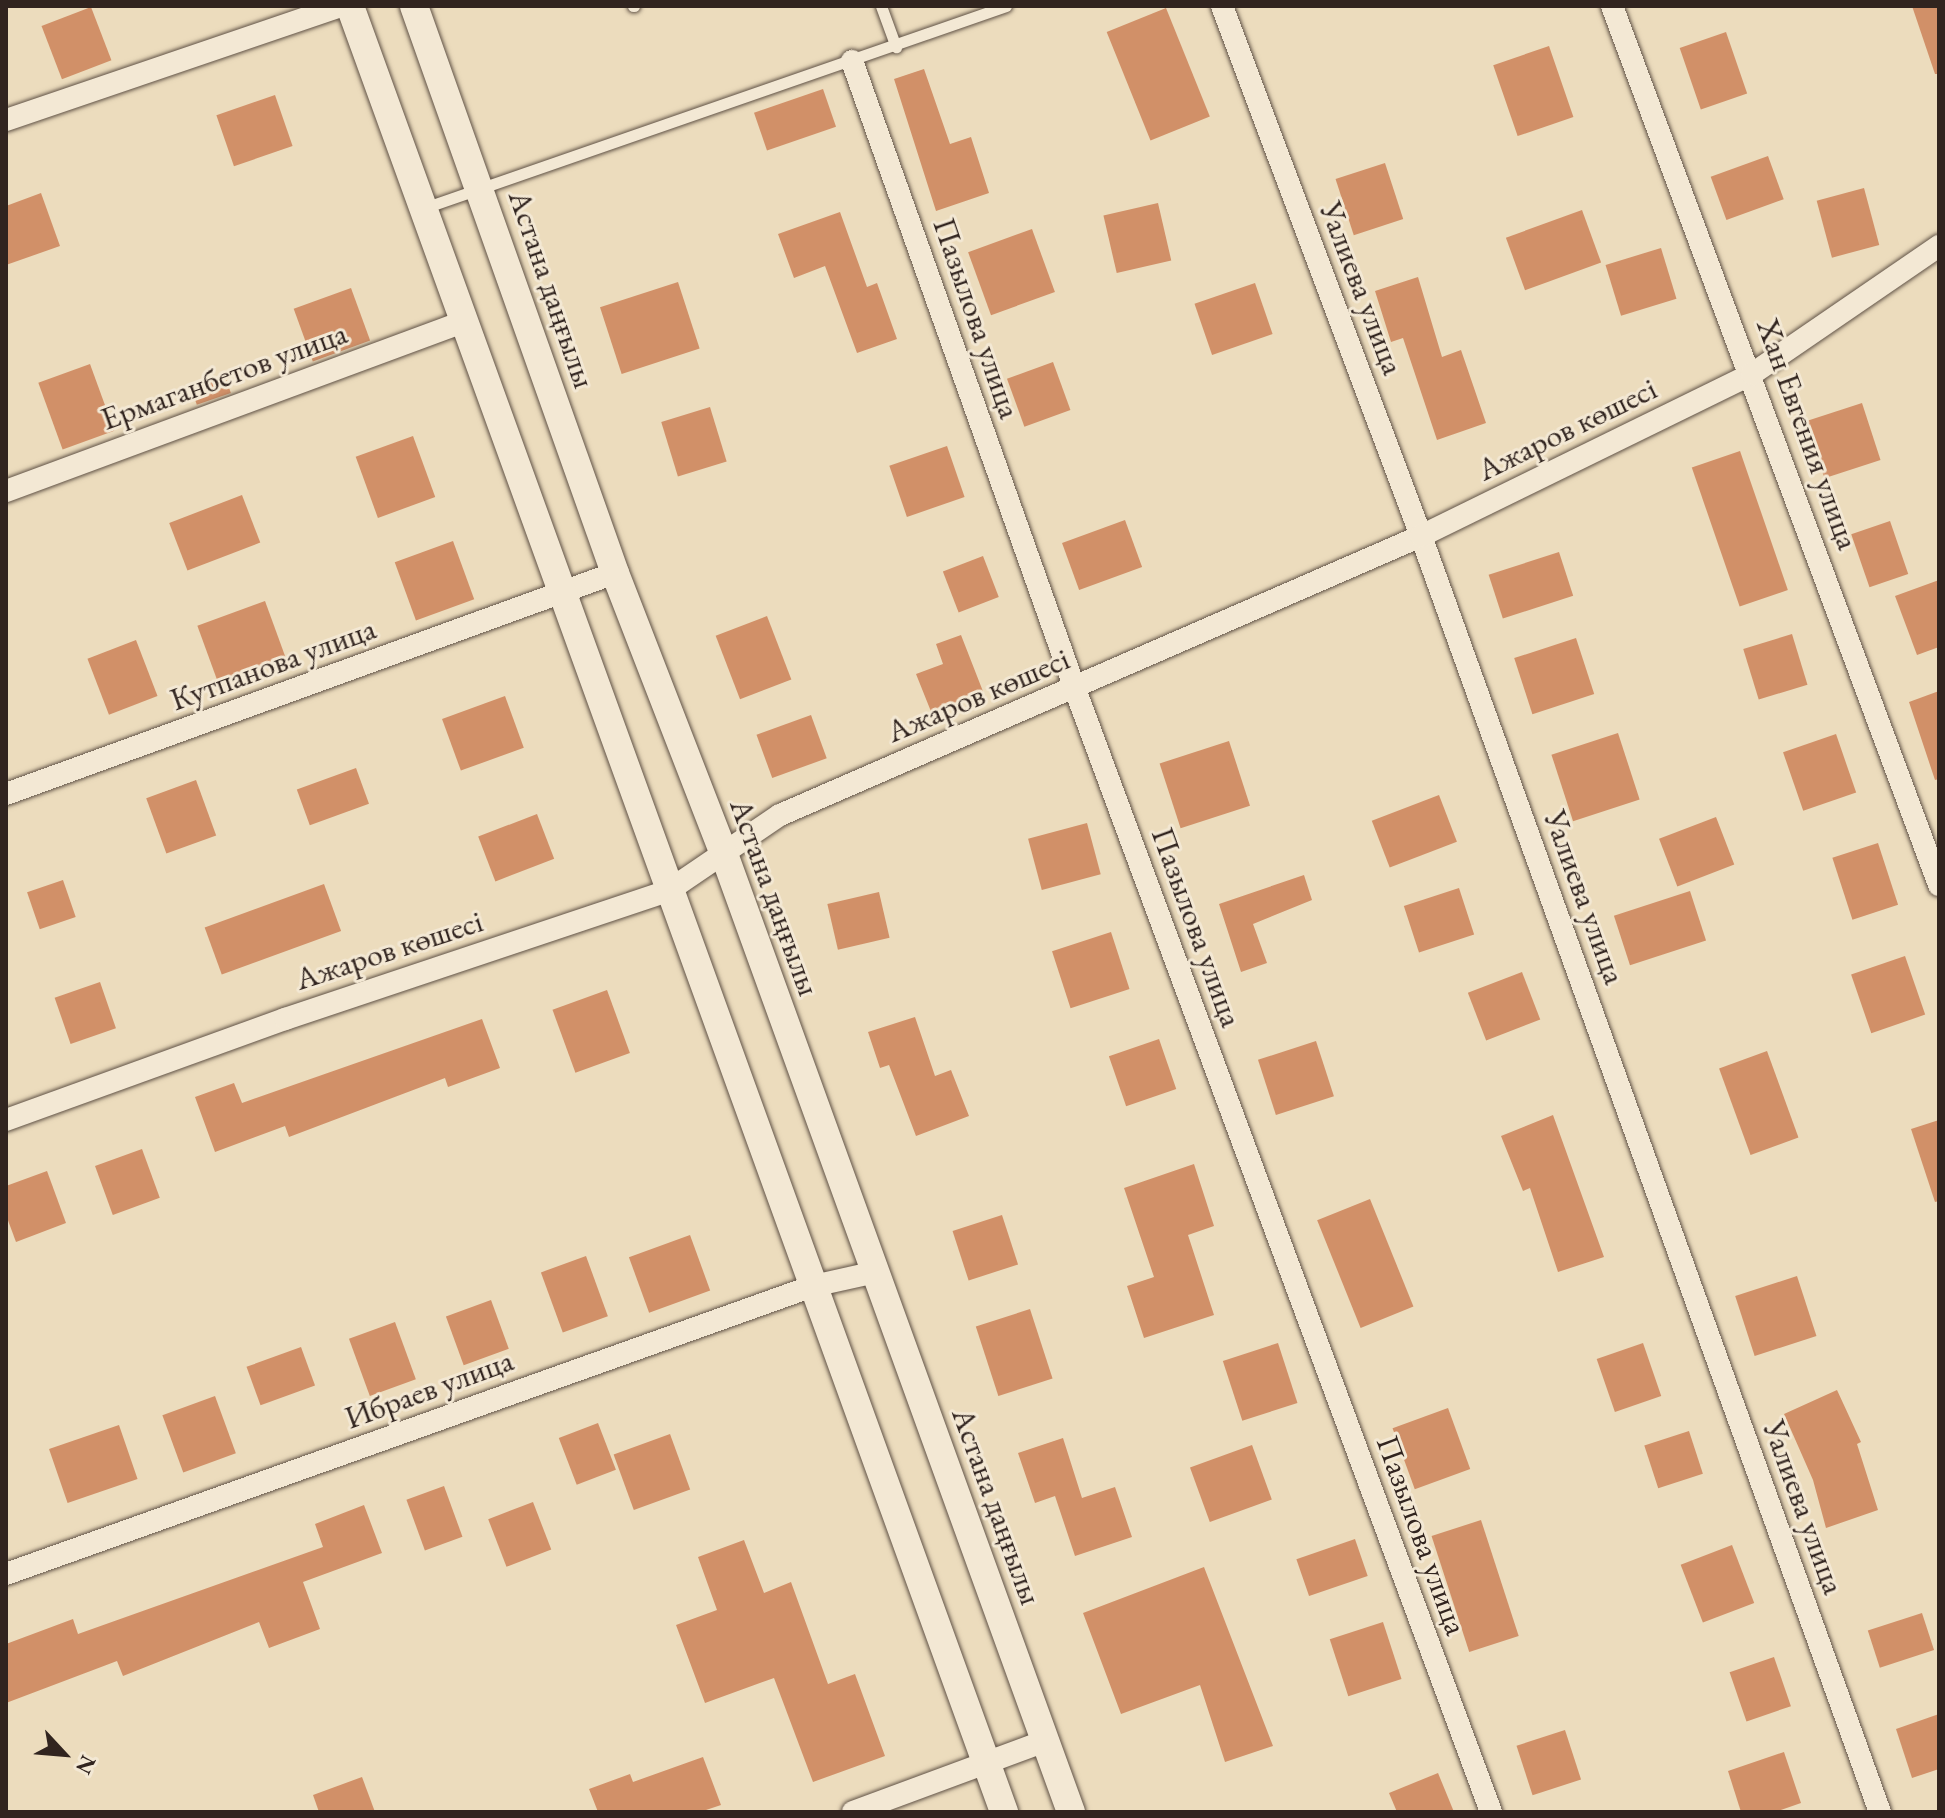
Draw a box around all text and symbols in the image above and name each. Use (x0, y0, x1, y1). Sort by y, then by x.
street label: Астана даңғылы (500, 185, 604, 393)
street label: Уалиева улица (1311, 196, 1413, 380)
street label: Пазылова улица (925, 213, 1029, 423)
street label: Хан Евгения улица (1748, 313, 1868, 555)
street label: Ермаганбетов улица (96, 314, 352, 438)
street label: Ажаров көшесі (1471, 369, 1663, 489)
street label: Кутпанова улица (165, 609, 381, 719)
street label: Ажаров көшесі (881, 639, 1075, 751)
street label: Астана даңғылы (722, 793, 828, 1001)
street label: Уалиева улица (1536, 805, 1634, 989)
street label: Пазылова улица (1143, 822, 1251, 1032)
street label: Ажаров көшесі (290, 902, 488, 998)
street label: Ибраев улица (340, 1341, 518, 1437)
street label: Астана даңғылы (944, 1402, 1050, 1610)
street label: Уалиева улица (1755, 1415, 1853, 1599)
street label: Пазылова улица (1368, 1430, 1476, 1640)
north arrow (24, 1714, 104, 1794)
text: N (69, 1750, 103, 1779)

